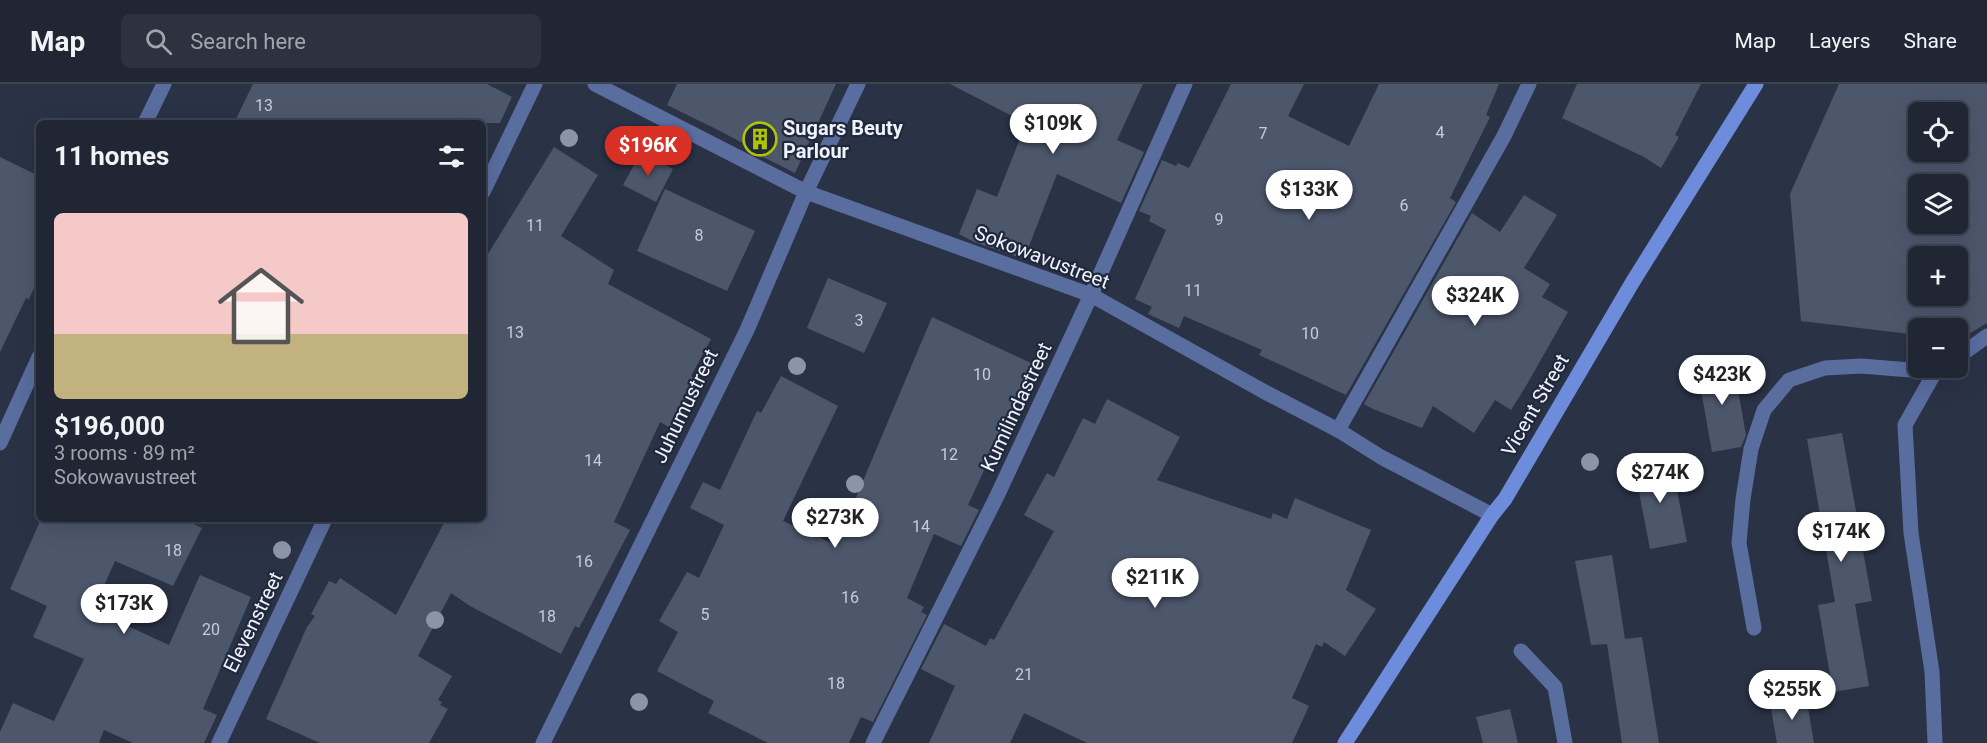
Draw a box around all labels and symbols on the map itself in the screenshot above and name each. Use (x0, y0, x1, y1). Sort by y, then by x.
house number: 13 (255, 96, 273, 115)
pin: $109K (1011, 104, 1095, 155)
place label: Sugars Beuty Parlour (783, 116, 904, 163)
building icon: Sugars Beuty Parlour (742, 121, 778, 157)
house number: 4 (1436, 123, 1445, 142)
house number: 7 (1259, 124, 1268, 143)
pin: $196K (606, 126, 690, 177)
pin: $133K (1267, 170, 1351, 221)
house number: 6 (1400, 196, 1409, 215)
house number: 9 (1215, 210, 1224, 229)
house number: 11 (526, 216, 544, 235)
street label: Sokowavustreet (971, 220, 1113, 294)
house number: 8 (695, 226, 704, 245)
pin: $324K (1433, 276, 1517, 327)
house number: 11 (1184, 281, 1202, 300)
house number: 3 (855, 311, 864, 330)
house number: 13 (506, 323, 524, 342)
house number: 10 (1301, 324, 1319, 343)
street label: Kumilindastreet (976, 339, 1056, 475)
street label: Juhumustreet (647, 345, 723, 467)
street label: Vicent Street (1496, 350, 1574, 460)
pin: $423K (1680, 355, 1764, 406)
house number: 10 (973, 365, 991, 384)
house number: 12 (940, 445, 958, 464)
house number: 14 (584, 451, 602, 470)
pin: $274K (1618, 453, 1702, 504)
pin: $273K (793, 498, 877, 549)
pin: $174K (1799, 512, 1883, 563)
house number: 14 (912, 517, 930, 536)
house number: 18 (164, 541, 182, 560)
house number: 16 (575, 552, 593, 571)
pin: $211K (1113, 558, 1197, 609)
street label: Elevenstreet (218, 568, 288, 676)
pin: $173K (82, 584, 166, 635)
house number: 16 (841, 588, 859, 607)
house number: 5 (701, 605, 710, 624)
house number: 18 (538, 607, 556, 626)
house number: 20 (202, 620, 220, 639)
house number: 21 (1015, 665, 1033, 684)
pin: $255K (1750, 670, 1834, 721)
house number: 18 (827, 674, 845, 693)

